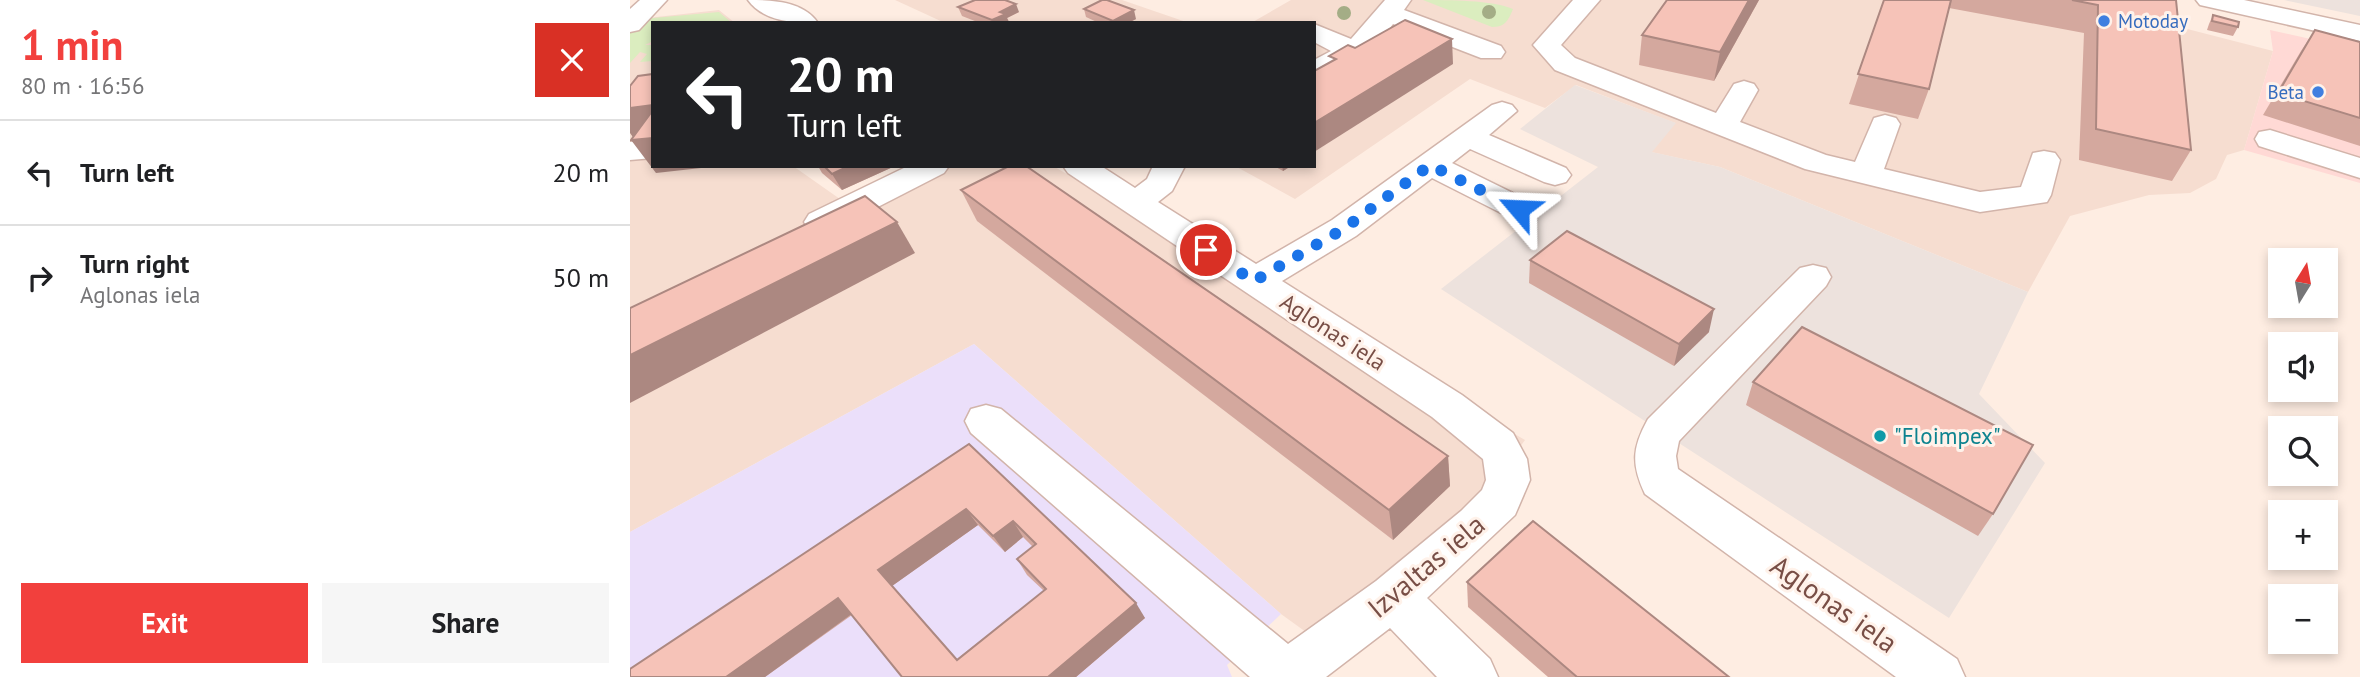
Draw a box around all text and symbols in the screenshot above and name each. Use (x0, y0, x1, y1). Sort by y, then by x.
place label: Motoday (2118, 9, 2188, 33)
marker: Motoday (2096, 13, 2112, 29)
text: 1 min (21, 17, 123, 72)
button: close (535, 23, 609, 97)
text: 20 m (787, 42, 894, 106)
icon: left (672, 49, 763, 140)
text: 80 m · 16:56 (21, 71, 145, 100)
place label: Beta (2267, 80, 2304, 104)
marker: Beta (2310, 84, 2326, 100)
text: Turn left (787, 104, 902, 146)
icon: left (21, 154, 59, 192)
text: Turn left (80, 156, 174, 189)
text: 20 m (553, 156, 609, 189)
position arrow (1482, 172, 1556, 246)
pin (1176, 220, 1236, 280)
icon: arrive (1187, 231, 1225, 269)
text: Turn right (80, 247, 189, 280)
north arrow (2268, 248, 2338, 318)
map controls (2268, 248, 2338, 654)
icon: right (21, 259, 59, 297)
text: 50 m (553, 261, 609, 294)
text: Aglonas iela (80, 280, 200, 309)
street label: Aglonas iela (1275, 287, 1392, 377)
button: sound (2268, 332, 2338, 402)
button: search (2268, 416, 2338, 486)
place label: "Floimpex" (1894, 421, 2001, 450)
marker: "Floimpex" (1872, 428, 1888, 444)
button: + (2268, 500, 2338, 570)
street label: Izvaltas iela (1359, 506, 1492, 626)
street label: Aglonas iela (1764, 546, 1905, 661)
button: Exit (21, 583, 308, 663)
button: Share (322, 583, 609, 663)
button: − (2268, 584, 2338, 654)

